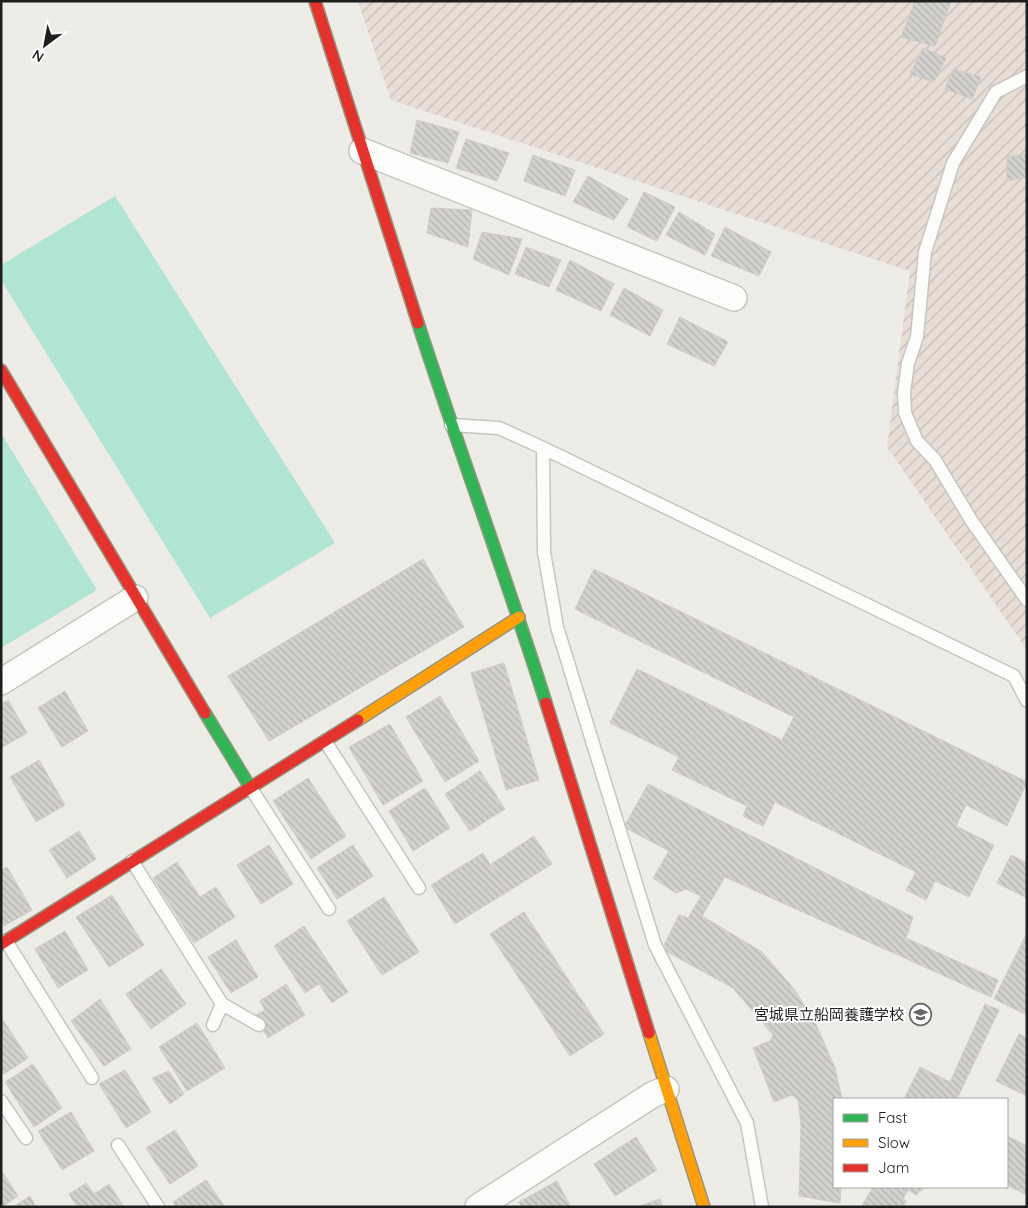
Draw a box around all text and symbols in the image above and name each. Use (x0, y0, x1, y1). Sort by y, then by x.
north arrow (20, 20, 70, 70)
text: N (29, 46, 47, 66)
school or university icon: 宮城県立船岡養護学校 (908, 1003, 932, 1027)
place label: 宮城県立船岡養護学校 (754, 1005, 904, 1024)
legend (833, 1098, 1008, 1188)
text: Fast (878, 1108, 907, 1127)
text: Slow (878, 1133, 910, 1152)
text: Jam (878, 1158, 909, 1177)

